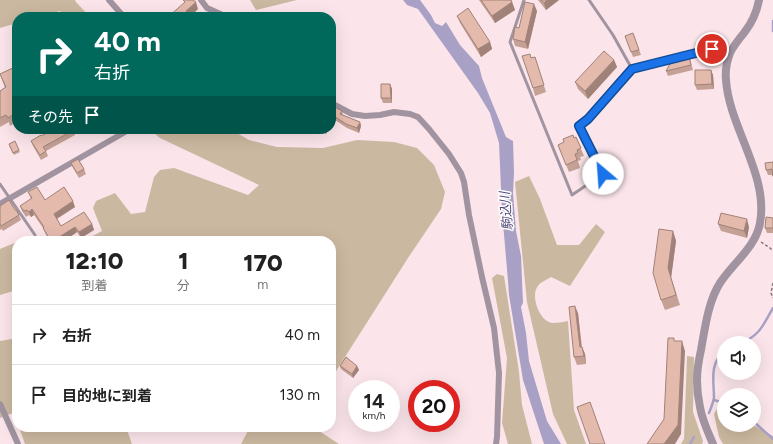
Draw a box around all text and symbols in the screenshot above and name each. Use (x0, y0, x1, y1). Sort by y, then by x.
text: 40 m (94, 24, 161, 58)
icon: right (28, 28, 80, 80)
pin (695, 32, 729, 66)
icon: arrive (701, 38, 723, 60)
text: 右折 (94, 62, 130, 84)
icon: arrive (81, 104, 103, 126)
text: その先 (28, 108, 73, 126)
position arrow (582, 153, 624, 195)
water label: 駒込川 (497, 189, 515, 231)
text: 12:10 (65, 246, 123, 275)
text: 1 (178, 246, 188, 275)
text: 170 (243, 248, 283, 277)
text: m (257, 277, 268, 292)
text: 到着 (81, 278, 107, 293)
text: 分 (177, 278, 190, 293)
icon: right (28, 324, 50, 346)
text: 40 m (285, 326, 320, 344)
text: 右折 (62, 327, 92, 345)
map controls (717, 336, 761, 432)
button: sound (717, 336, 761, 380)
speed limit sign: 20 (408, 380, 460, 432)
icon: arrive (28, 384, 50, 406)
text: 130 m (280, 386, 320, 404)
text: 目的地に到着 (62, 387, 152, 405)
button: layers (717, 388, 761, 432)
text: 14 (363, 389, 385, 413)
text: km/h (363, 409, 385, 422)

